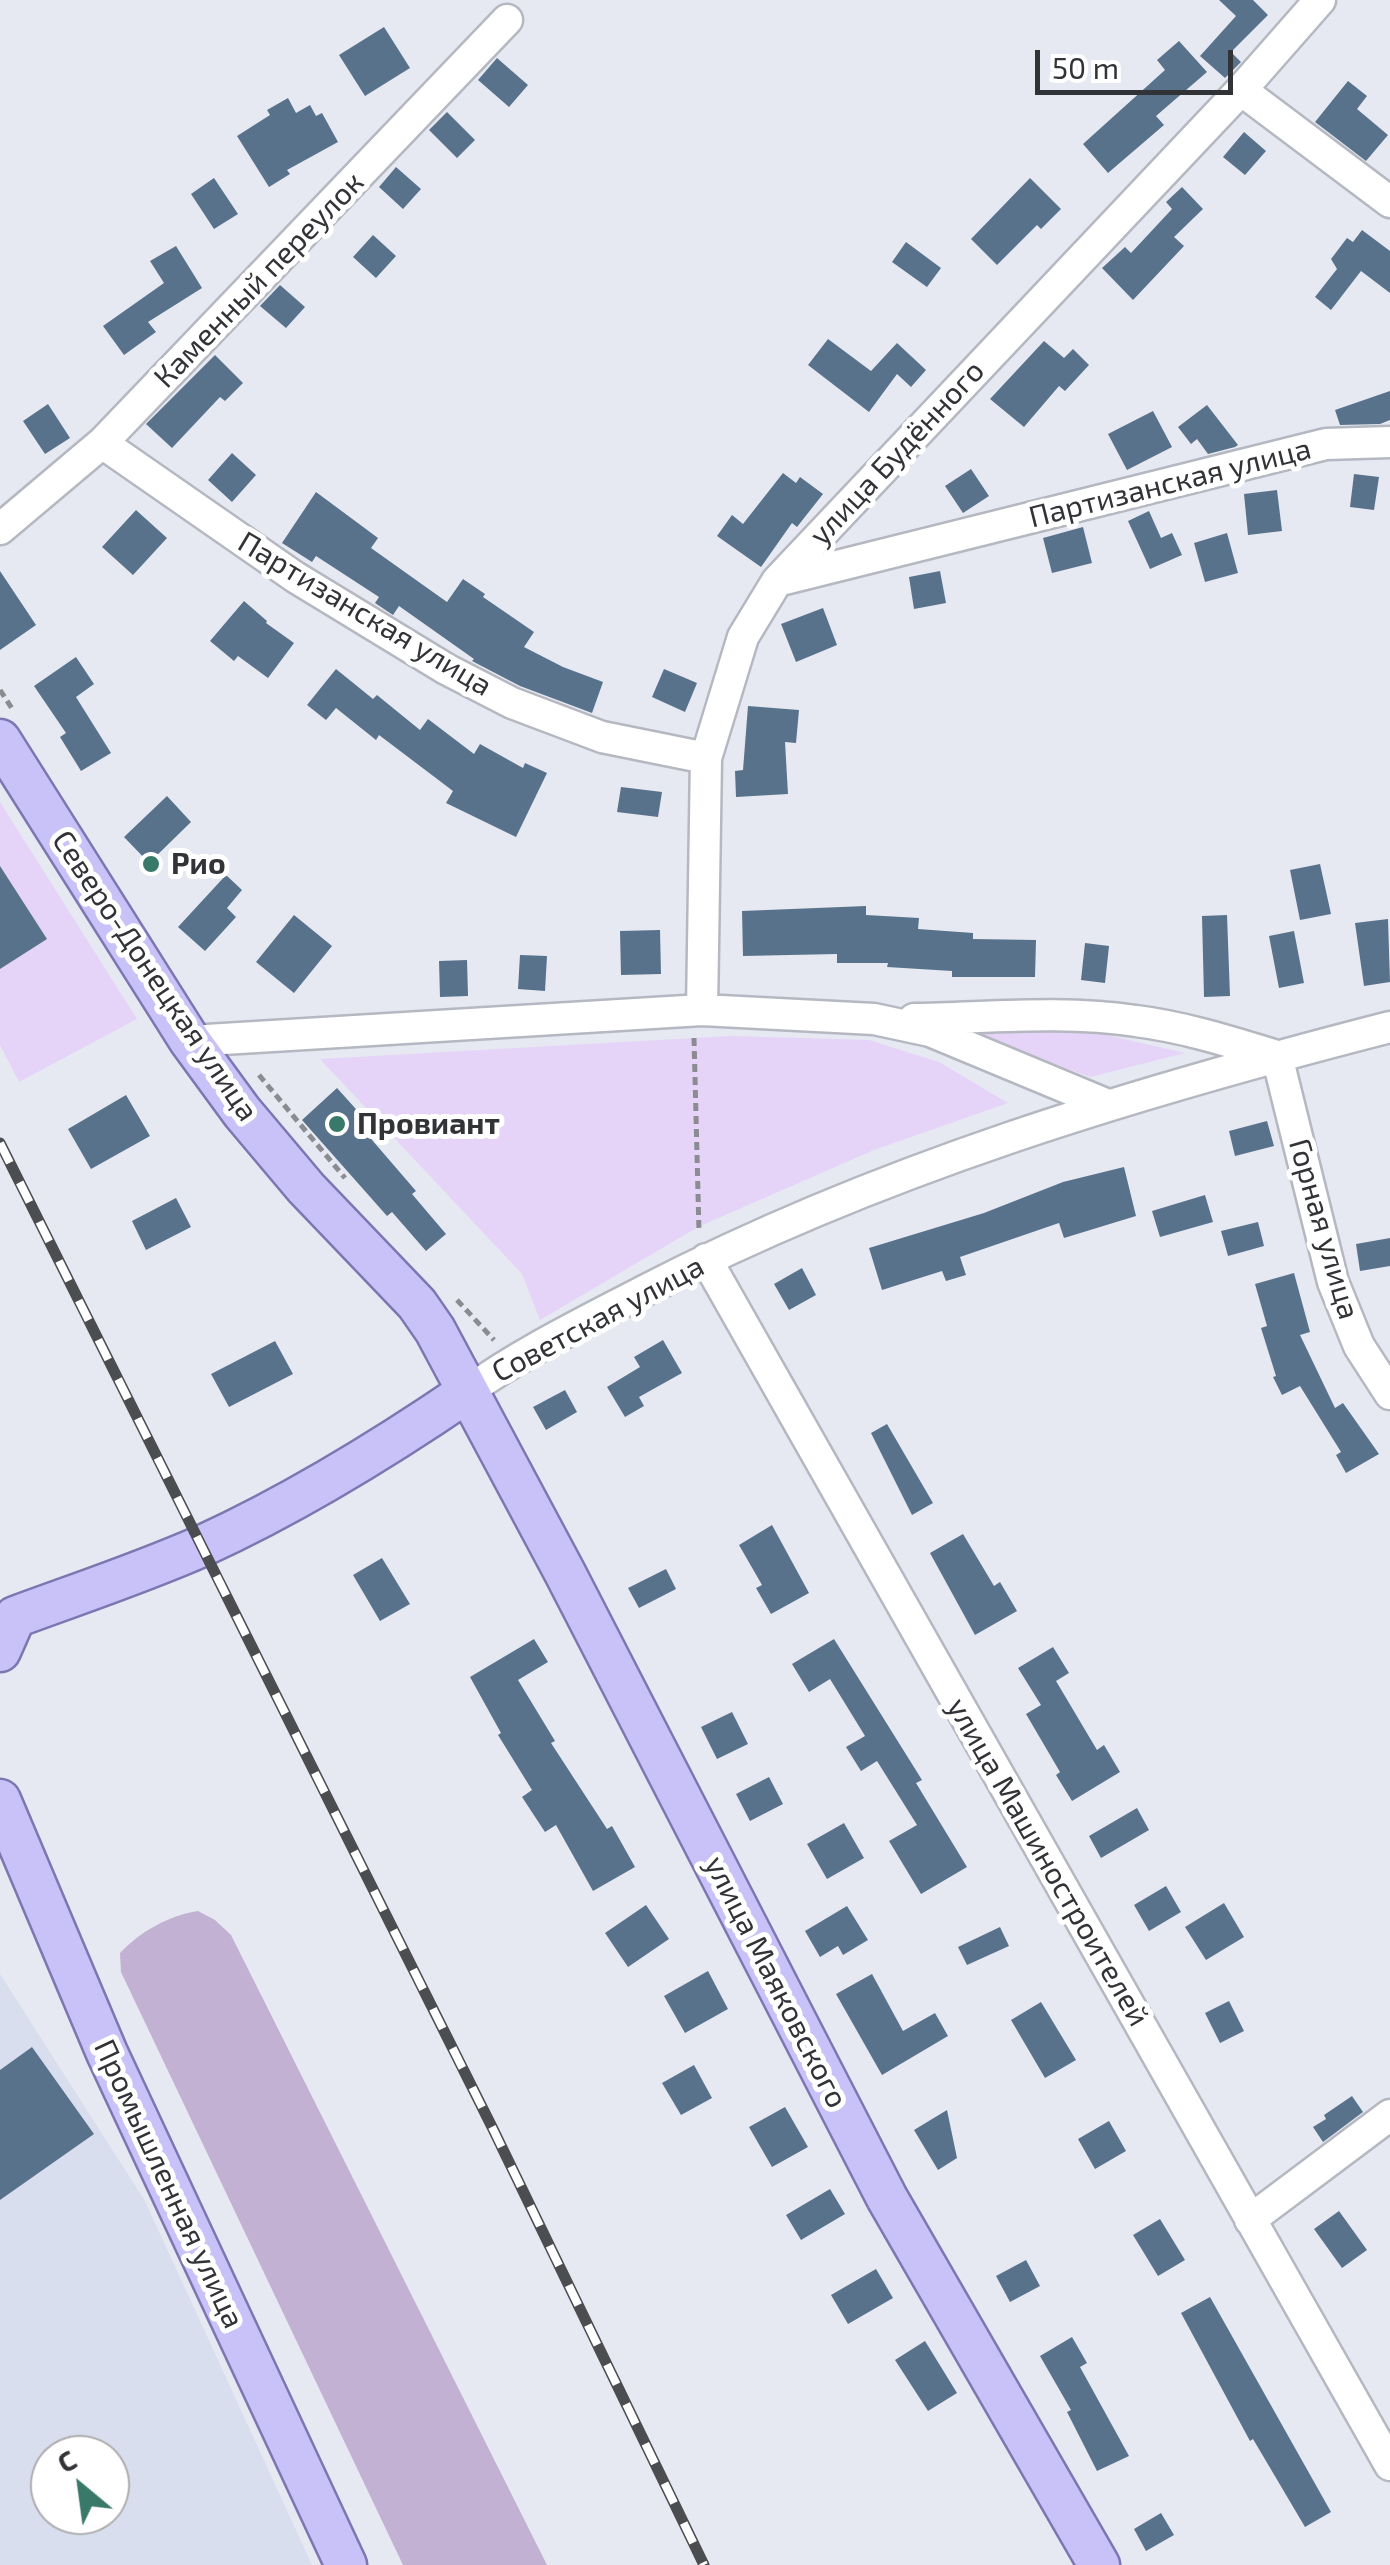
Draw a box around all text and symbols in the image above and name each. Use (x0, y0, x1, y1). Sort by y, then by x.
scale bar (1040, 30, 1238, 92)
text: 50 m (1052, 49, 1119, 85)
street label: Каменный переулок (147, 165, 371, 395)
street label: улица Будённого (802, 353, 992, 553)
street label: Партизанская улица (1025, 431, 1315, 535)
street label: Партизанская улица (232, 524, 498, 704)
street label: Северо-Донецкая улица (44, 824, 266, 1128)
place label: Рио (171, 846, 226, 882)
marker: Рио (140, 853, 162, 875)
place label: Провиант (357, 1106, 500, 1142)
marker: Провиант (326, 1113, 348, 1135)
street label: Горная улица (1281, 1135, 1367, 1323)
street label: Советская улица (486, 1248, 710, 1390)
street label: улица Машиностроителей (939, 1692, 1157, 2032)
street label: улица Маяковского (697, 1850, 855, 2114)
street label: Промышленная улица (86, 2034, 252, 2334)
north arrow (30, 2435, 130, 2535)
text: С (51, 2442, 82, 2479)

